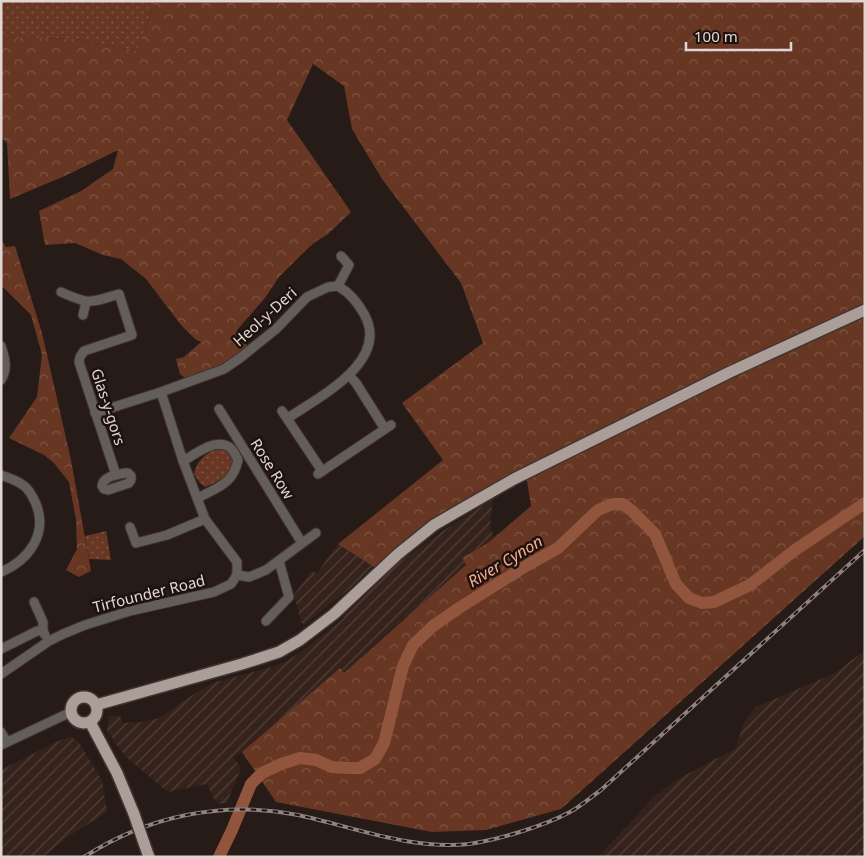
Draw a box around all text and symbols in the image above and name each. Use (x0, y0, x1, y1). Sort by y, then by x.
scale bar (686, 20, 791, 52)
text: 100 m (694, 26, 738, 46)
street label: Heol-y-Deri (228, 282, 300, 350)
street label: Glas-y-gors (87, 366, 131, 448)
street label: Rose Row (246, 434, 299, 503)
water label: River Cynon (463, 530, 547, 592)
street label: Tirfounder Road (91, 569, 207, 617)

